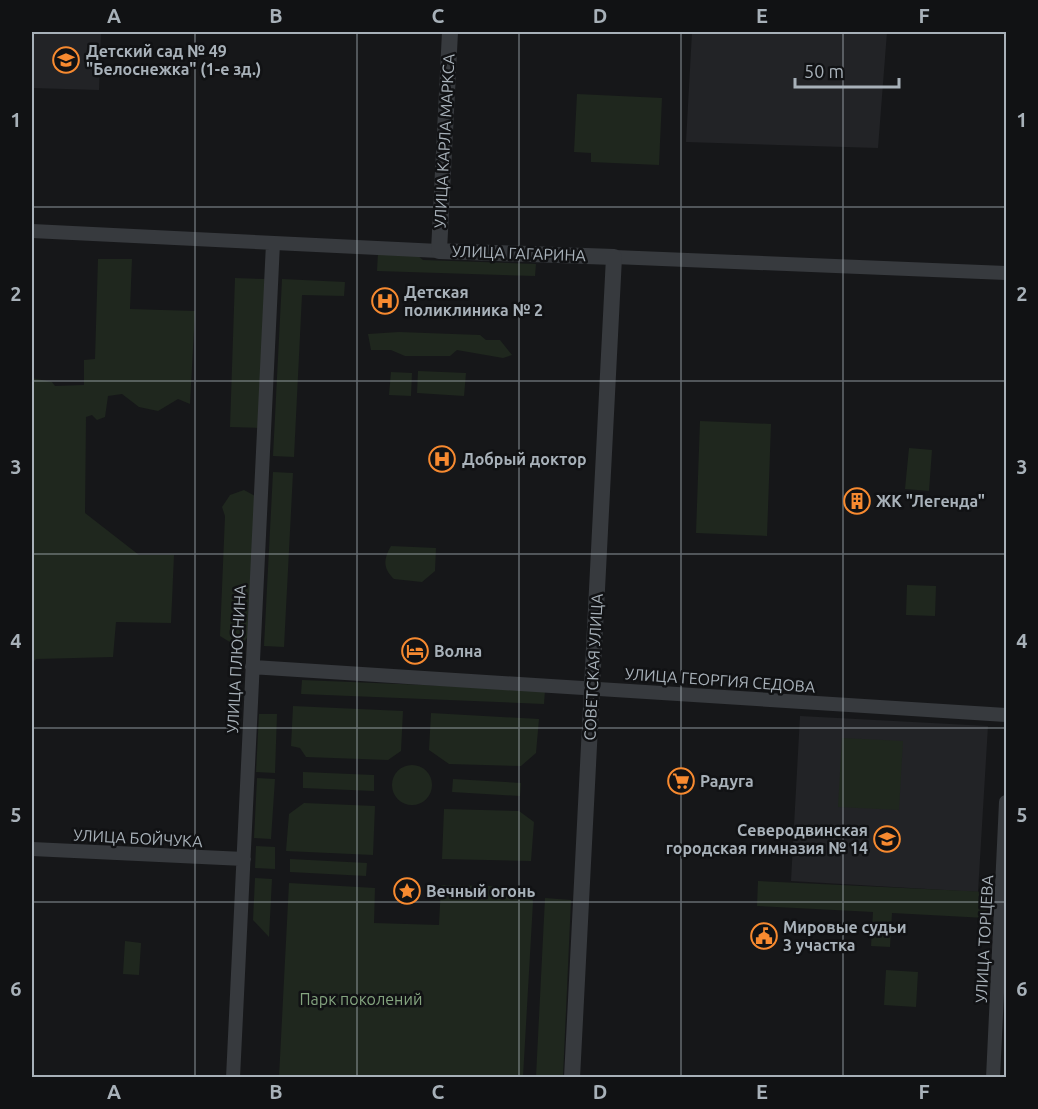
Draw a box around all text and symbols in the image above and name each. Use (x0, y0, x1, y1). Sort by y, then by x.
text: A (107, 4, 121, 27)
text: B (269, 4, 283, 27)
text: C (432, 4, 445, 27)
text: D (593, 4, 607, 27)
text: E (756, 4, 768, 27)
text: F (918, 4, 930, 27)
place label: Детский сад № 49 "Белоснежка" (1-е зд.) (86, 42, 261, 79)
school or university icon: Детский сад № 49 "Белоснежка" (1-е зд.) (51, 45, 81, 75)
scale bar (795, 51, 898, 89)
street label: УЛИЦА КАРЛА МАРКСА (430, 53, 458, 229)
text: 50 m (804, 61, 844, 81)
text: 1 (10, 108, 22, 131)
text: 1 (1016, 108, 1028, 131)
street label: УЛИЦА ГАГАРИНА (452, 242, 587, 264)
text: 2 (10, 282, 22, 305)
text: 2 (1016, 282, 1028, 305)
place label: Детская поликлиника № 2 (404, 283, 543, 319)
hospital icon: Детская поликлиника № 2 (370, 286, 400, 316)
hospital icon: Добрый доктор (427, 444, 457, 474)
place label: Добрый доктор (462, 450, 587, 468)
text: 3 (10, 455, 22, 478)
text: 3 (1016, 455, 1028, 478)
building icon: ЖК "Легенда" (842, 486, 872, 516)
place label: ЖК "Легенда" (876, 492, 985, 510)
street label: УЛИЦА ПЛЮСНИНА (223, 584, 249, 734)
street label: СОВЕТСКАЯ УЛИЦА (580, 593, 606, 741)
text: 4 (10, 629, 22, 652)
text: 4 (1016, 629, 1028, 652)
hotel icon: Волна (400, 636, 430, 666)
place label: Волна (434, 642, 482, 660)
street label: УЛИЦА ГЕОРГИЯ СЕДОВА (624, 664, 816, 696)
supermarket icon: Радуга (666, 766, 696, 796)
place label: Радуга (700, 772, 754, 790)
text: 5 (10, 803, 22, 826)
text: 5 (1016, 803, 1028, 826)
place label: Северодвинская городская гимназия № 14 (666, 821, 868, 857)
school or university icon: Северодвинская городская гимназия № 14 (872, 824, 902, 854)
street label: УЛИЦА БОЙЧУКА (73, 825, 204, 850)
street label: УЛИЦА ТОРЦЕВА (972, 874, 996, 1003)
place icon: Вечный огонь (392, 876, 422, 906)
place label: Вечный огонь (426, 882, 535, 900)
place label: Мировые судьи 3 участка (783, 918, 907, 954)
public building icon: Мировые судьи 3 участка (749, 921, 779, 951)
text: 6 (10, 977, 22, 1000)
text: 6 (1016, 977, 1028, 1000)
park label: Парк поколений (300, 990, 422, 1008)
text: A (107, 1080, 121, 1103)
text: B (269, 1080, 283, 1103)
text: C (432, 1080, 445, 1103)
text: D (593, 1080, 607, 1103)
text: E (756, 1080, 768, 1103)
text: F (918, 1080, 930, 1103)

